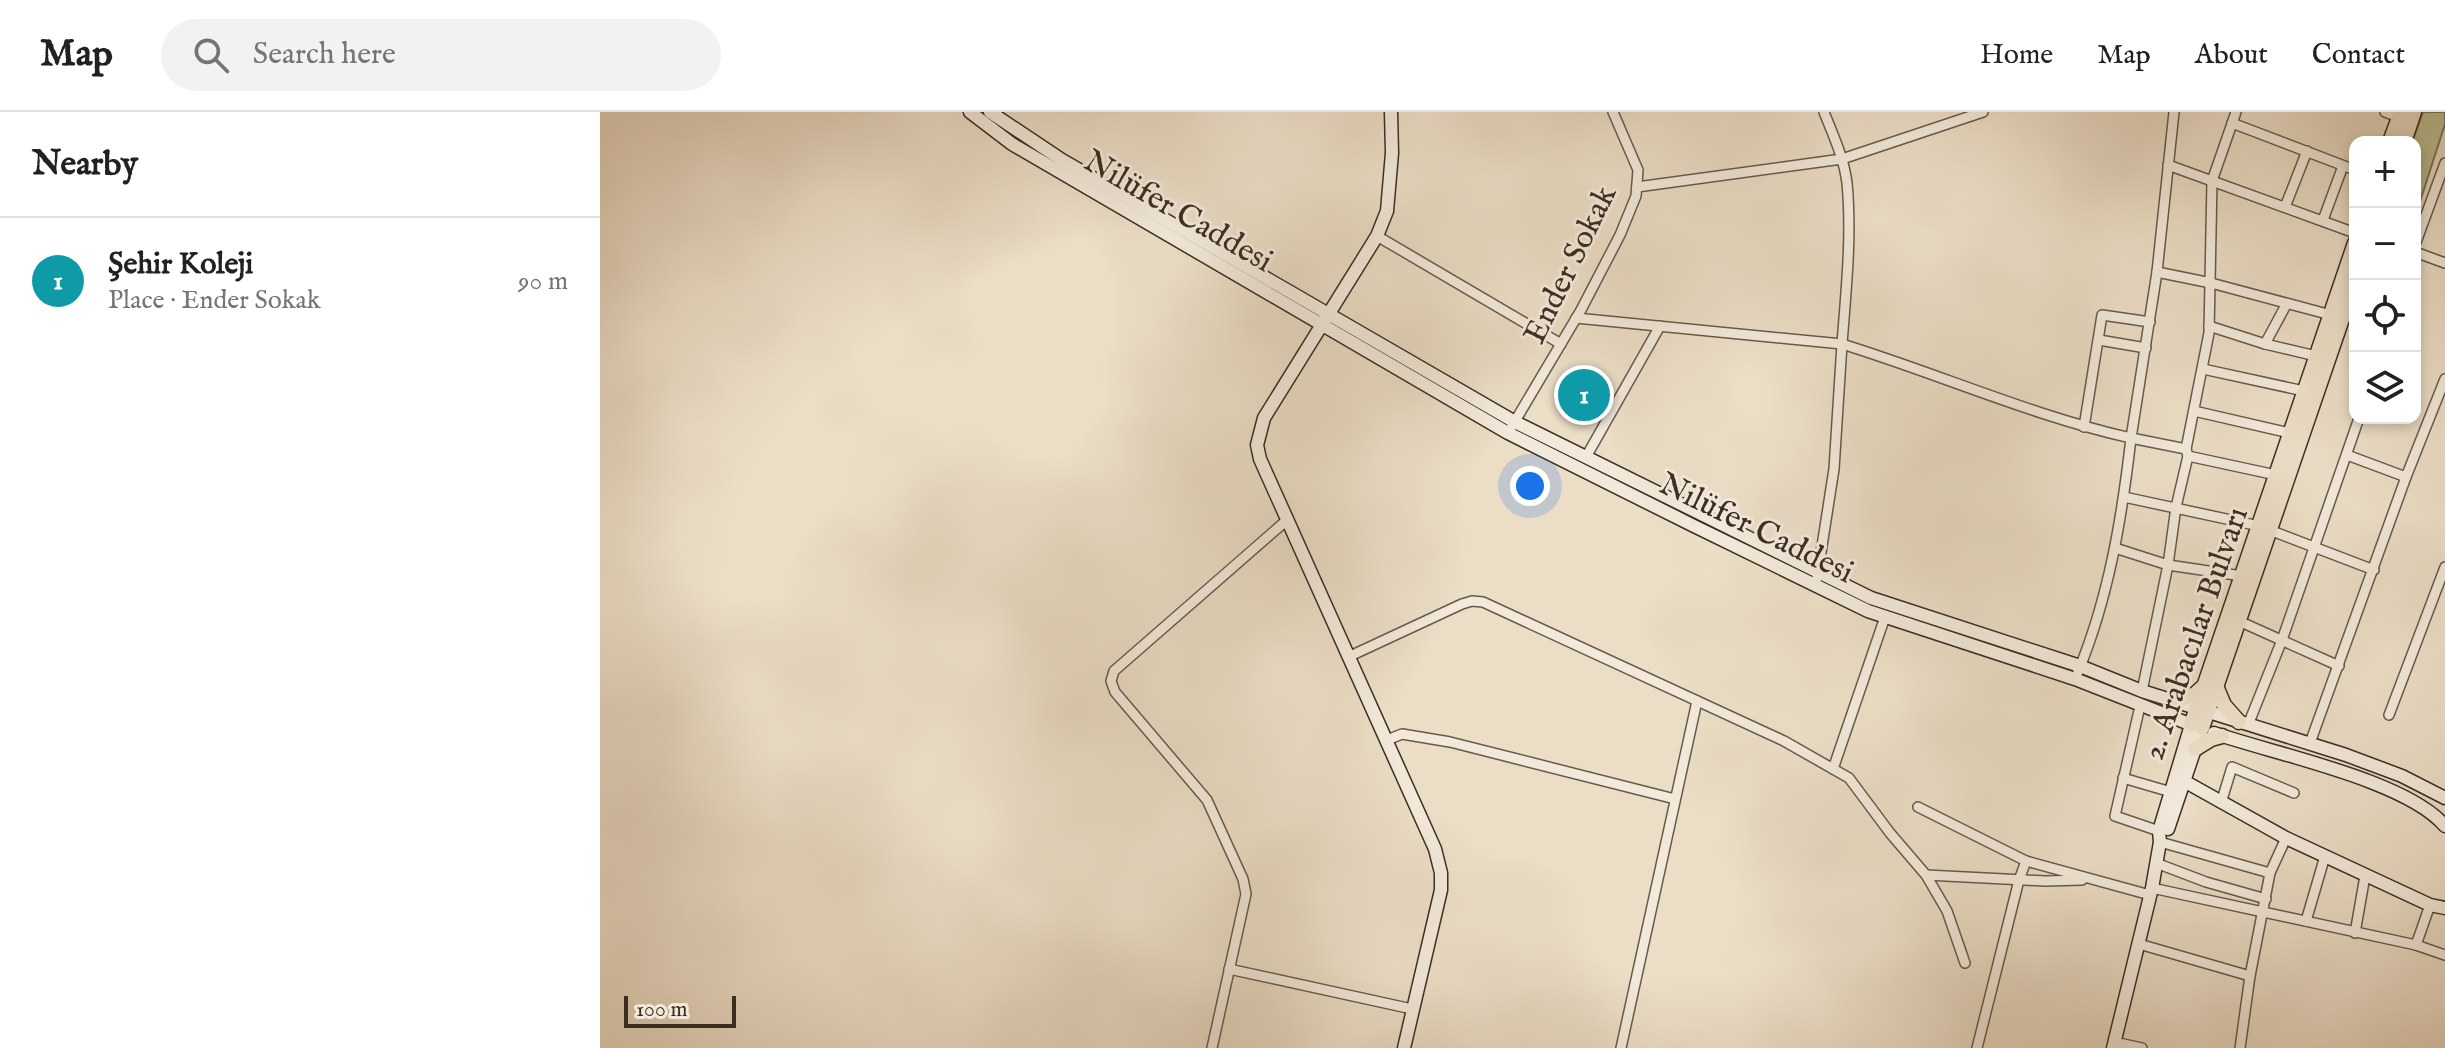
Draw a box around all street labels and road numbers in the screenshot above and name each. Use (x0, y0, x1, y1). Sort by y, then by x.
street label: Nilüfer Caddesi (1076, 142, 1280, 283)
street label: Ender Sokak (1515, 178, 1628, 351)
street label: Nilüfer Caddesi (1652, 464, 1860, 594)
street label: 2. Arabacılar Bulvarı (2134, 502, 2259, 766)

